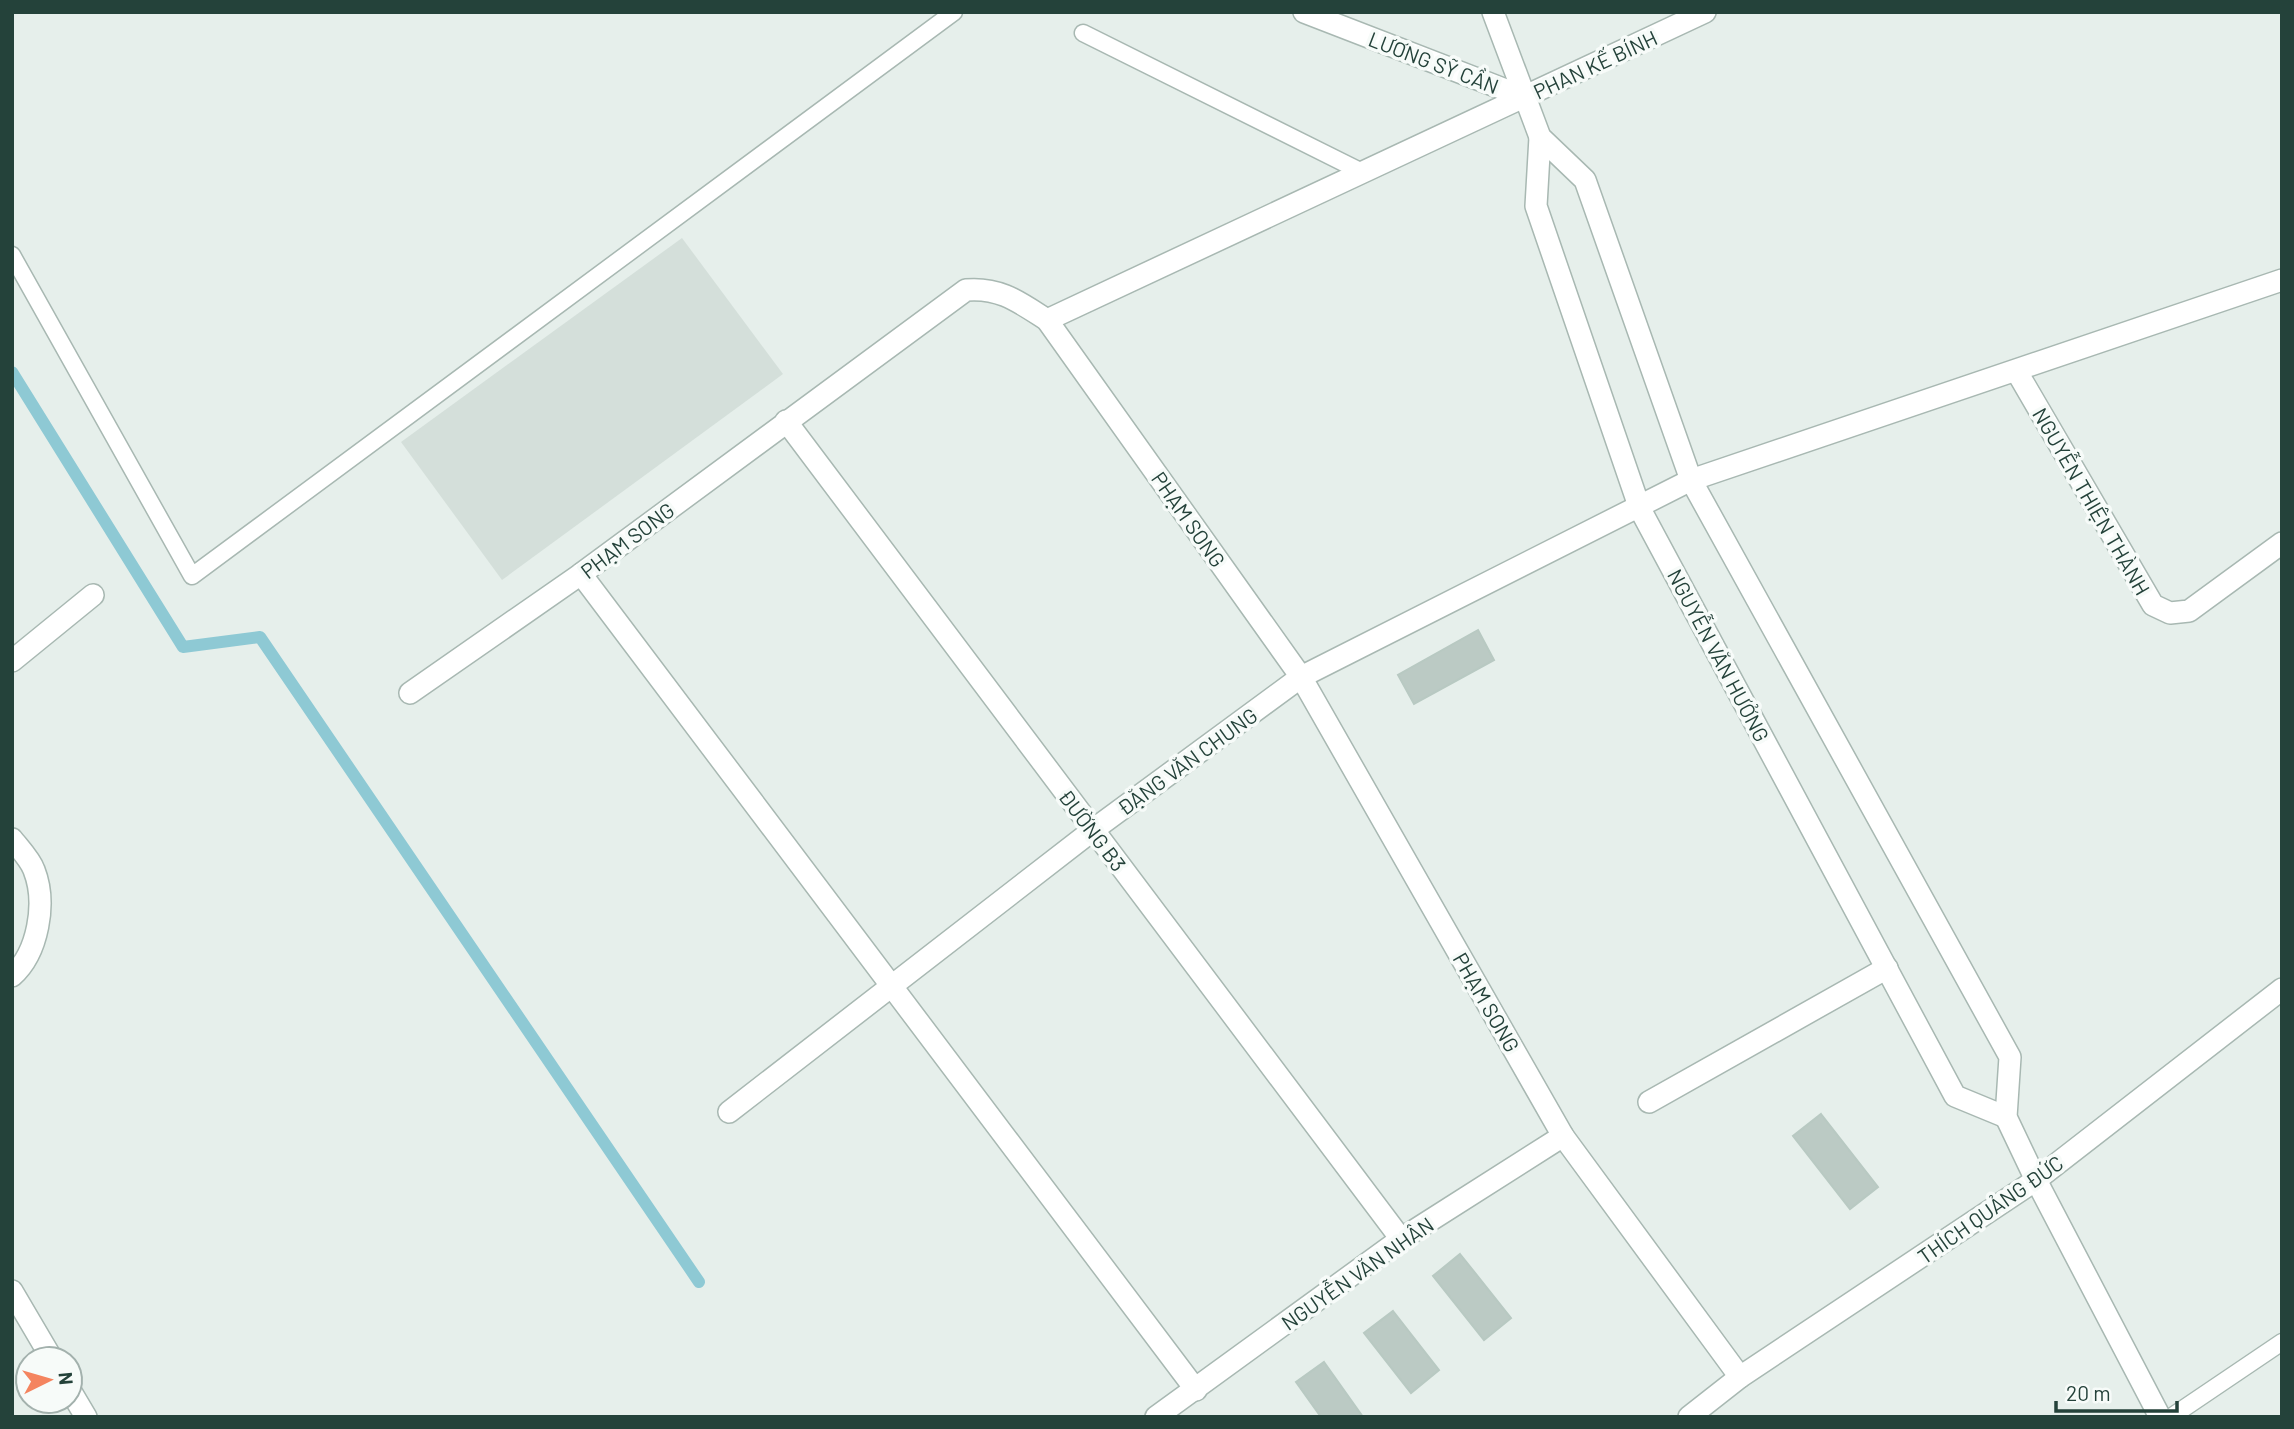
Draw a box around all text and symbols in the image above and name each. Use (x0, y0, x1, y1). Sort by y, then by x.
street label: PHAN KẾ BÍNH (1529, 24, 1661, 104)
street label: LƯƠNG SỸ CẦN (1365, 25, 1503, 98)
street label: NGUYỄN THIỆN THÀNH (2028, 402, 2157, 599)
street label: PHẠM SONG (1147, 467, 1231, 571)
street label: PHẠM SONG (575, 497, 679, 583)
street label: NGUYỄN VĂN HƯỞNG (1663, 564, 1776, 746)
street label: ĐẶNG VĂN CHUNG (1112, 702, 1262, 820)
street label: ĐƯỜNG B3 (1054, 784, 1132, 876)
street label: PHẠM SONG (1449, 948, 1525, 1056)
street label: THÍCH QUẢNG ĐỨC (1912, 1150, 2068, 1268)
street label: NGUYỄN VĂN NHÂN (1276, 1210, 1438, 1335)
north arrow (14, 1345, 84, 1415)
scale bar (2056, 1370, 2177, 1414)
text: N (54, 1371, 78, 1386)
text: 20 m (2066, 1380, 2111, 1405)

